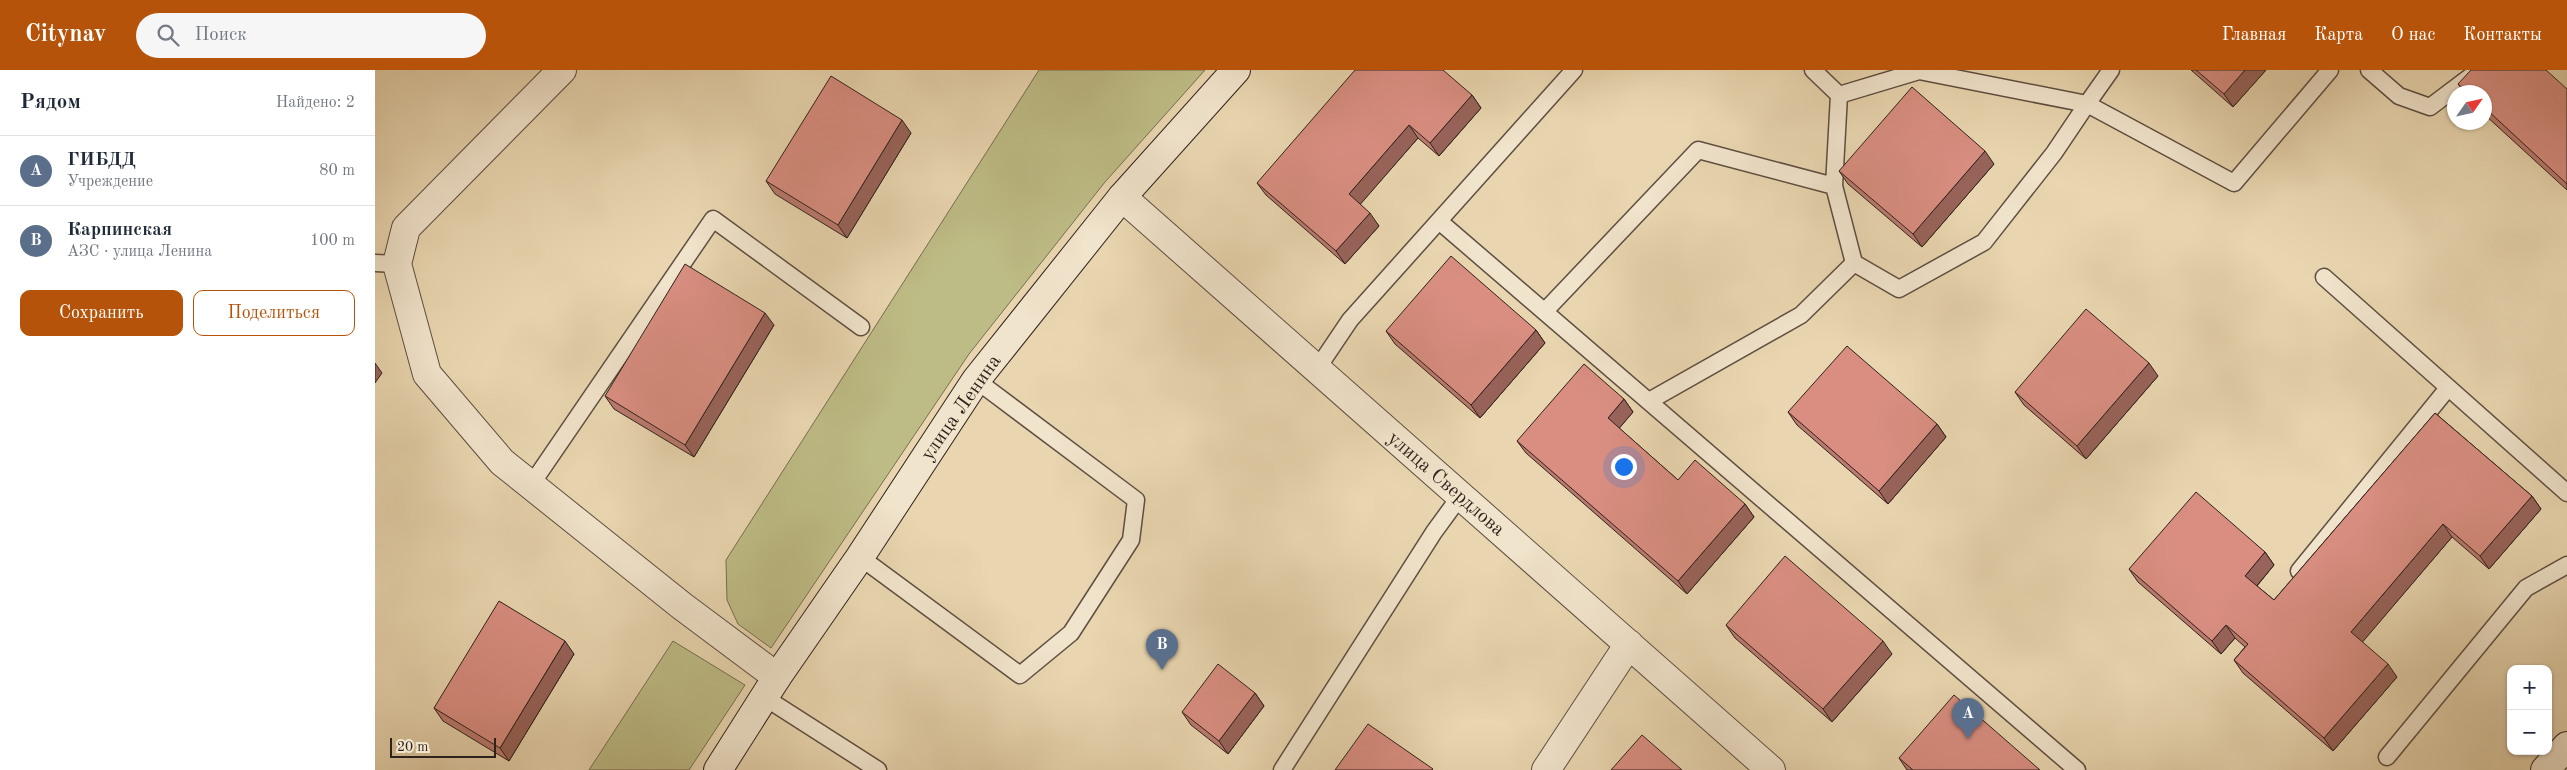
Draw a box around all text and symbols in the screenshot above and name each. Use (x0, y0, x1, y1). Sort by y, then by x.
search box (136, 13, 486, 58)
icon: search (154, 21, 182, 49)
text: Citynav (25, 23, 106, 47)
text: Поиск (194, 26, 247, 45)
text: Главная (2222, 26, 2286, 44)
text: Карта (2314, 26, 2363, 44)
text: О нас (2391, 26, 2435, 44)
text: Контакты (2463, 26, 2542, 44)
north arrow (2447, 85, 2492, 130)
text: Рядом (20, 92, 81, 113)
text: Найдено: 2 (276, 95, 355, 111)
text: ГИБДД (67, 151, 136, 170)
text: A (30, 163, 42, 179)
text: 80 m (319, 163, 355, 179)
text: Учреждение (67, 174, 153, 190)
text: Карпинская (67, 221, 172, 240)
text: B (30, 233, 42, 249)
text: 100 m (310, 233, 355, 249)
text: АЗС · улица Ленина (67, 244, 212, 260)
button: Сохранить (20, 290, 183, 336)
button: Поделиться (193, 290, 355, 336)
street label: улица Ленина (918, 351, 1005, 465)
street label: улица Свердлова (1383, 428, 1508, 541)
your location (1611, 454, 1637, 480)
pin: B (1146, 629, 1178, 670)
map controls (2507, 665, 2552, 755)
button: + (2507, 665, 2552, 710)
pin: A (1952, 698, 1984, 739)
button: − (2507, 710, 2552, 755)
scale bar (390, 735, 496, 758)
text: 20 m (397, 740, 428, 754)

